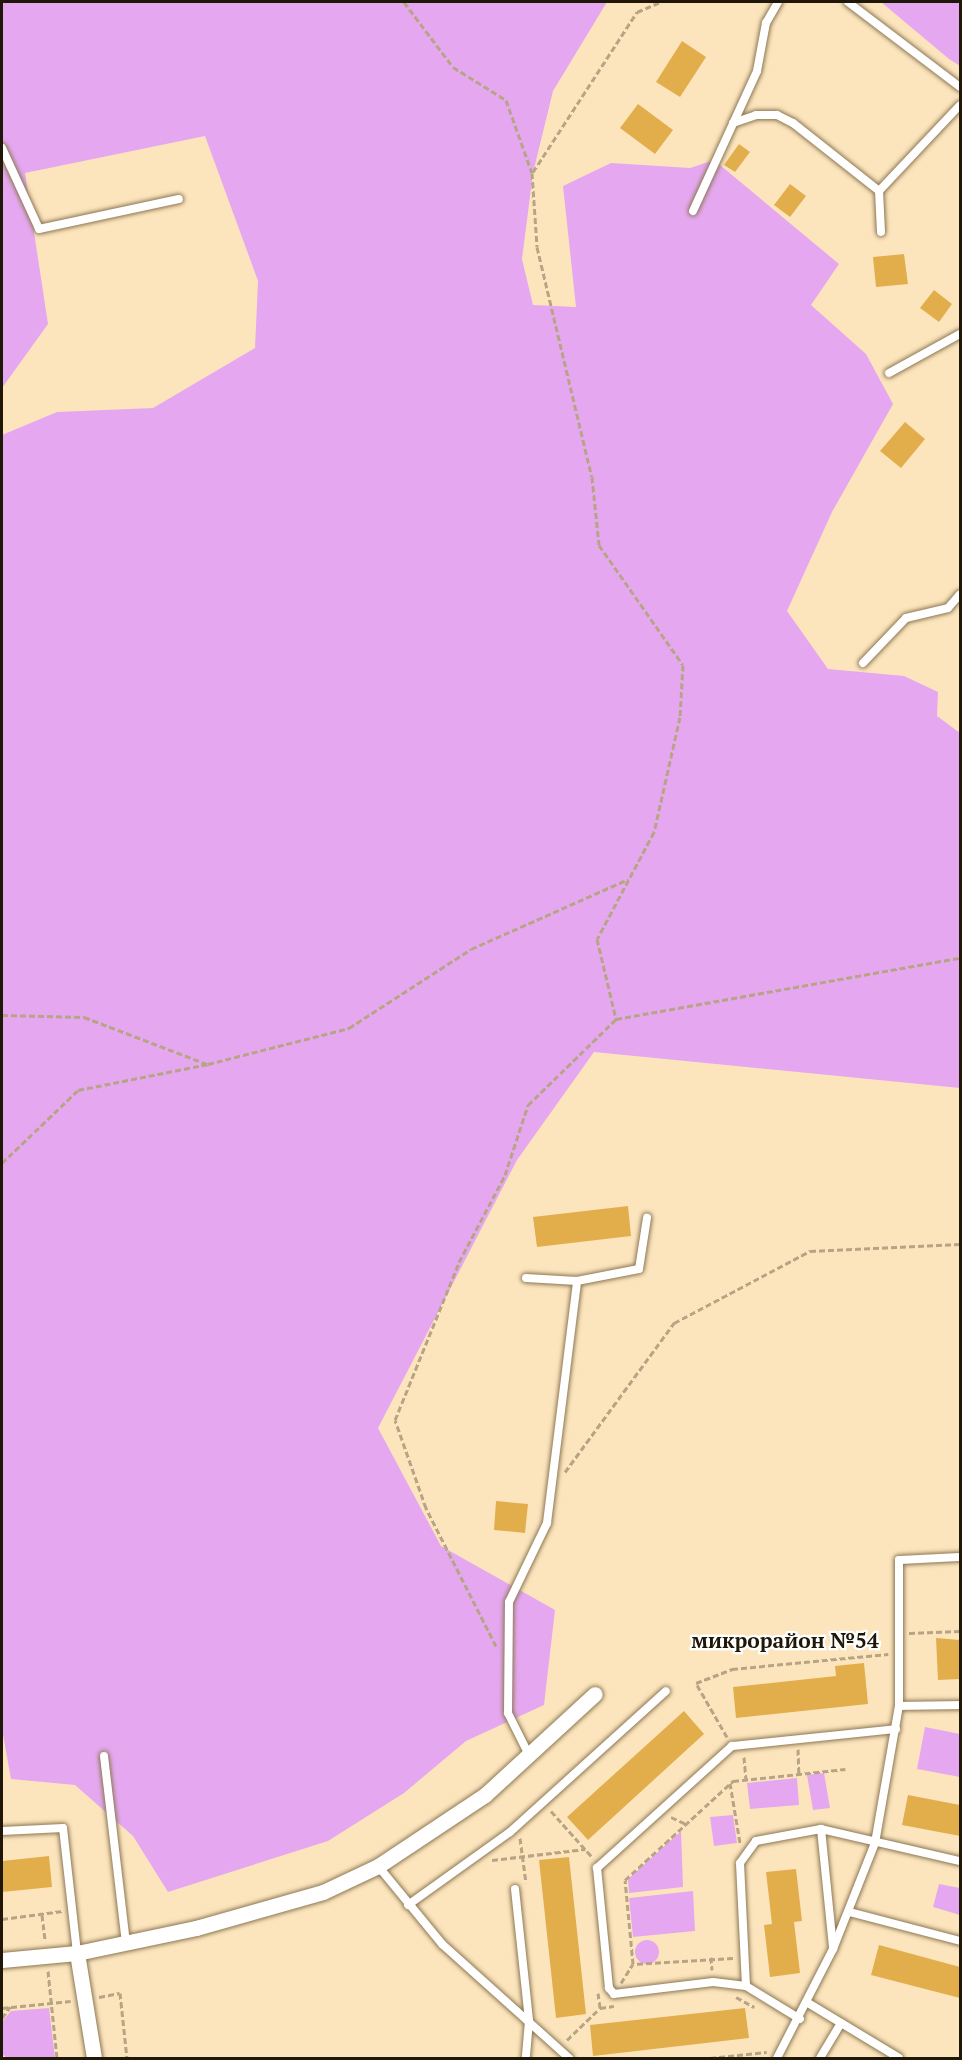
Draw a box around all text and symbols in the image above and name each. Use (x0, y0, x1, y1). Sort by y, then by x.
district label: микрорайон №54 (691, 1627, 879, 1653)

